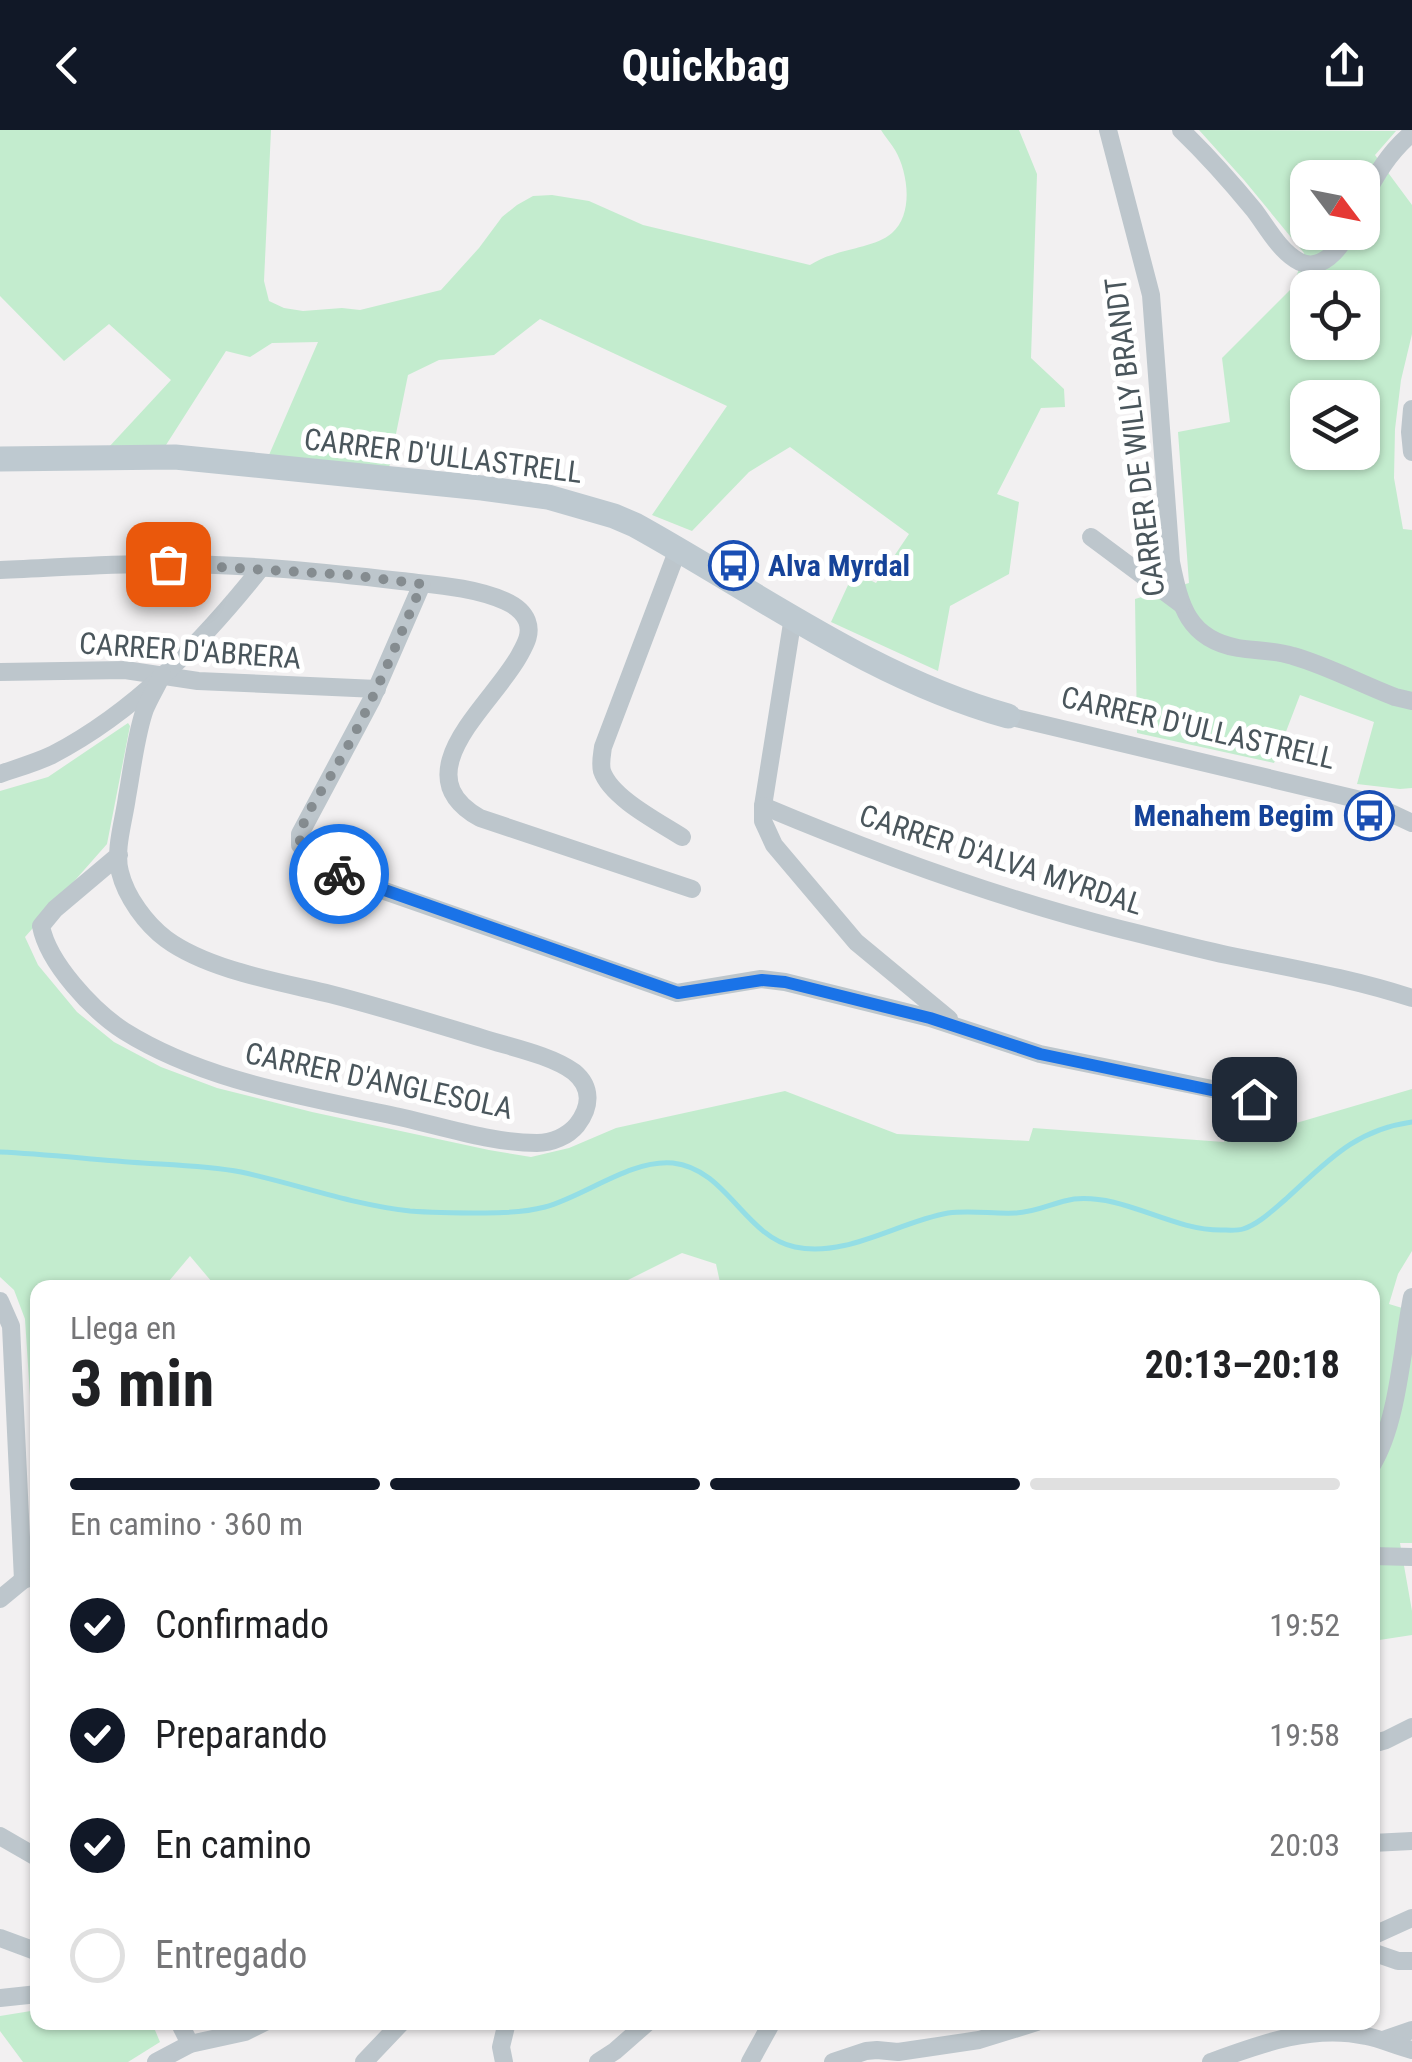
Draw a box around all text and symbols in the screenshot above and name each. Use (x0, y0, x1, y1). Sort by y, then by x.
icon: back (40, 38, 95, 93)
icon: share (1317, 38, 1372, 93)
text: Quickbag (622, 39, 790, 92)
north arrow (1290, 160, 1380, 250)
map controls (1290, 160, 1380, 470)
button: locate (1290, 270, 1380, 360)
street label: CARRER DE WILLY BRANDT (1098, 275, 1171, 599)
button: layers (1290, 380, 1380, 470)
street label: CARRER D'ULLASTRELL (302, 421, 584, 490)
pin (126, 522, 211, 607)
icon: bag (141, 537, 196, 592)
bus stop icon: Alva Myrdal (707, 540, 759, 592)
place label: Alva Myrdal (768, 548, 910, 583)
street label: CARRER D'ABRERA (78, 625, 302, 676)
street label: CARRER D'ULLASTRELL (1058, 679, 1338, 776)
bus stop icon: Menahem Begim (1343, 790, 1395, 842)
street label: CARRER D'ALVA MYRDAL (855, 797, 1147, 922)
place label: Menahem Begim (1134, 798, 1334, 833)
courier (289, 824, 389, 924)
icon: bike (312, 847, 367, 902)
street label: CARRER D'ANGLESOLA (242, 1035, 516, 1126)
pin (1212, 1057, 1297, 1142)
icon: home (1227, 1072, 1282, 1127)
text: Llega en (70, 1309, 177, 1347)
text: 20:13–20:18 (1145, 1343, 1340, 1387)
text: 3 min (70, 1346, 214, 1422)
text: En camino · 360 m (70, 1505, 303, 1543)
icon: check (70, 1598, 125, 1653)
text: Confirmado (155, 1603, 329, 1647)
text: 19:52 (1269, 1606, 1340, 1644)
icon: check (70, 1708, 125, 1763)
text: Preparando (155, 1713, 327, 1757)
text: 19:58 (1269, 1716, 1340, 1754)
icon: check (70, 1818, 125, 1873)
text: En camino (155, 1823, 312, 1867)
text: 20:03 (1269, 1826, 1340, 1864)
text: Entregado (155, 1933, 307, 1977)

